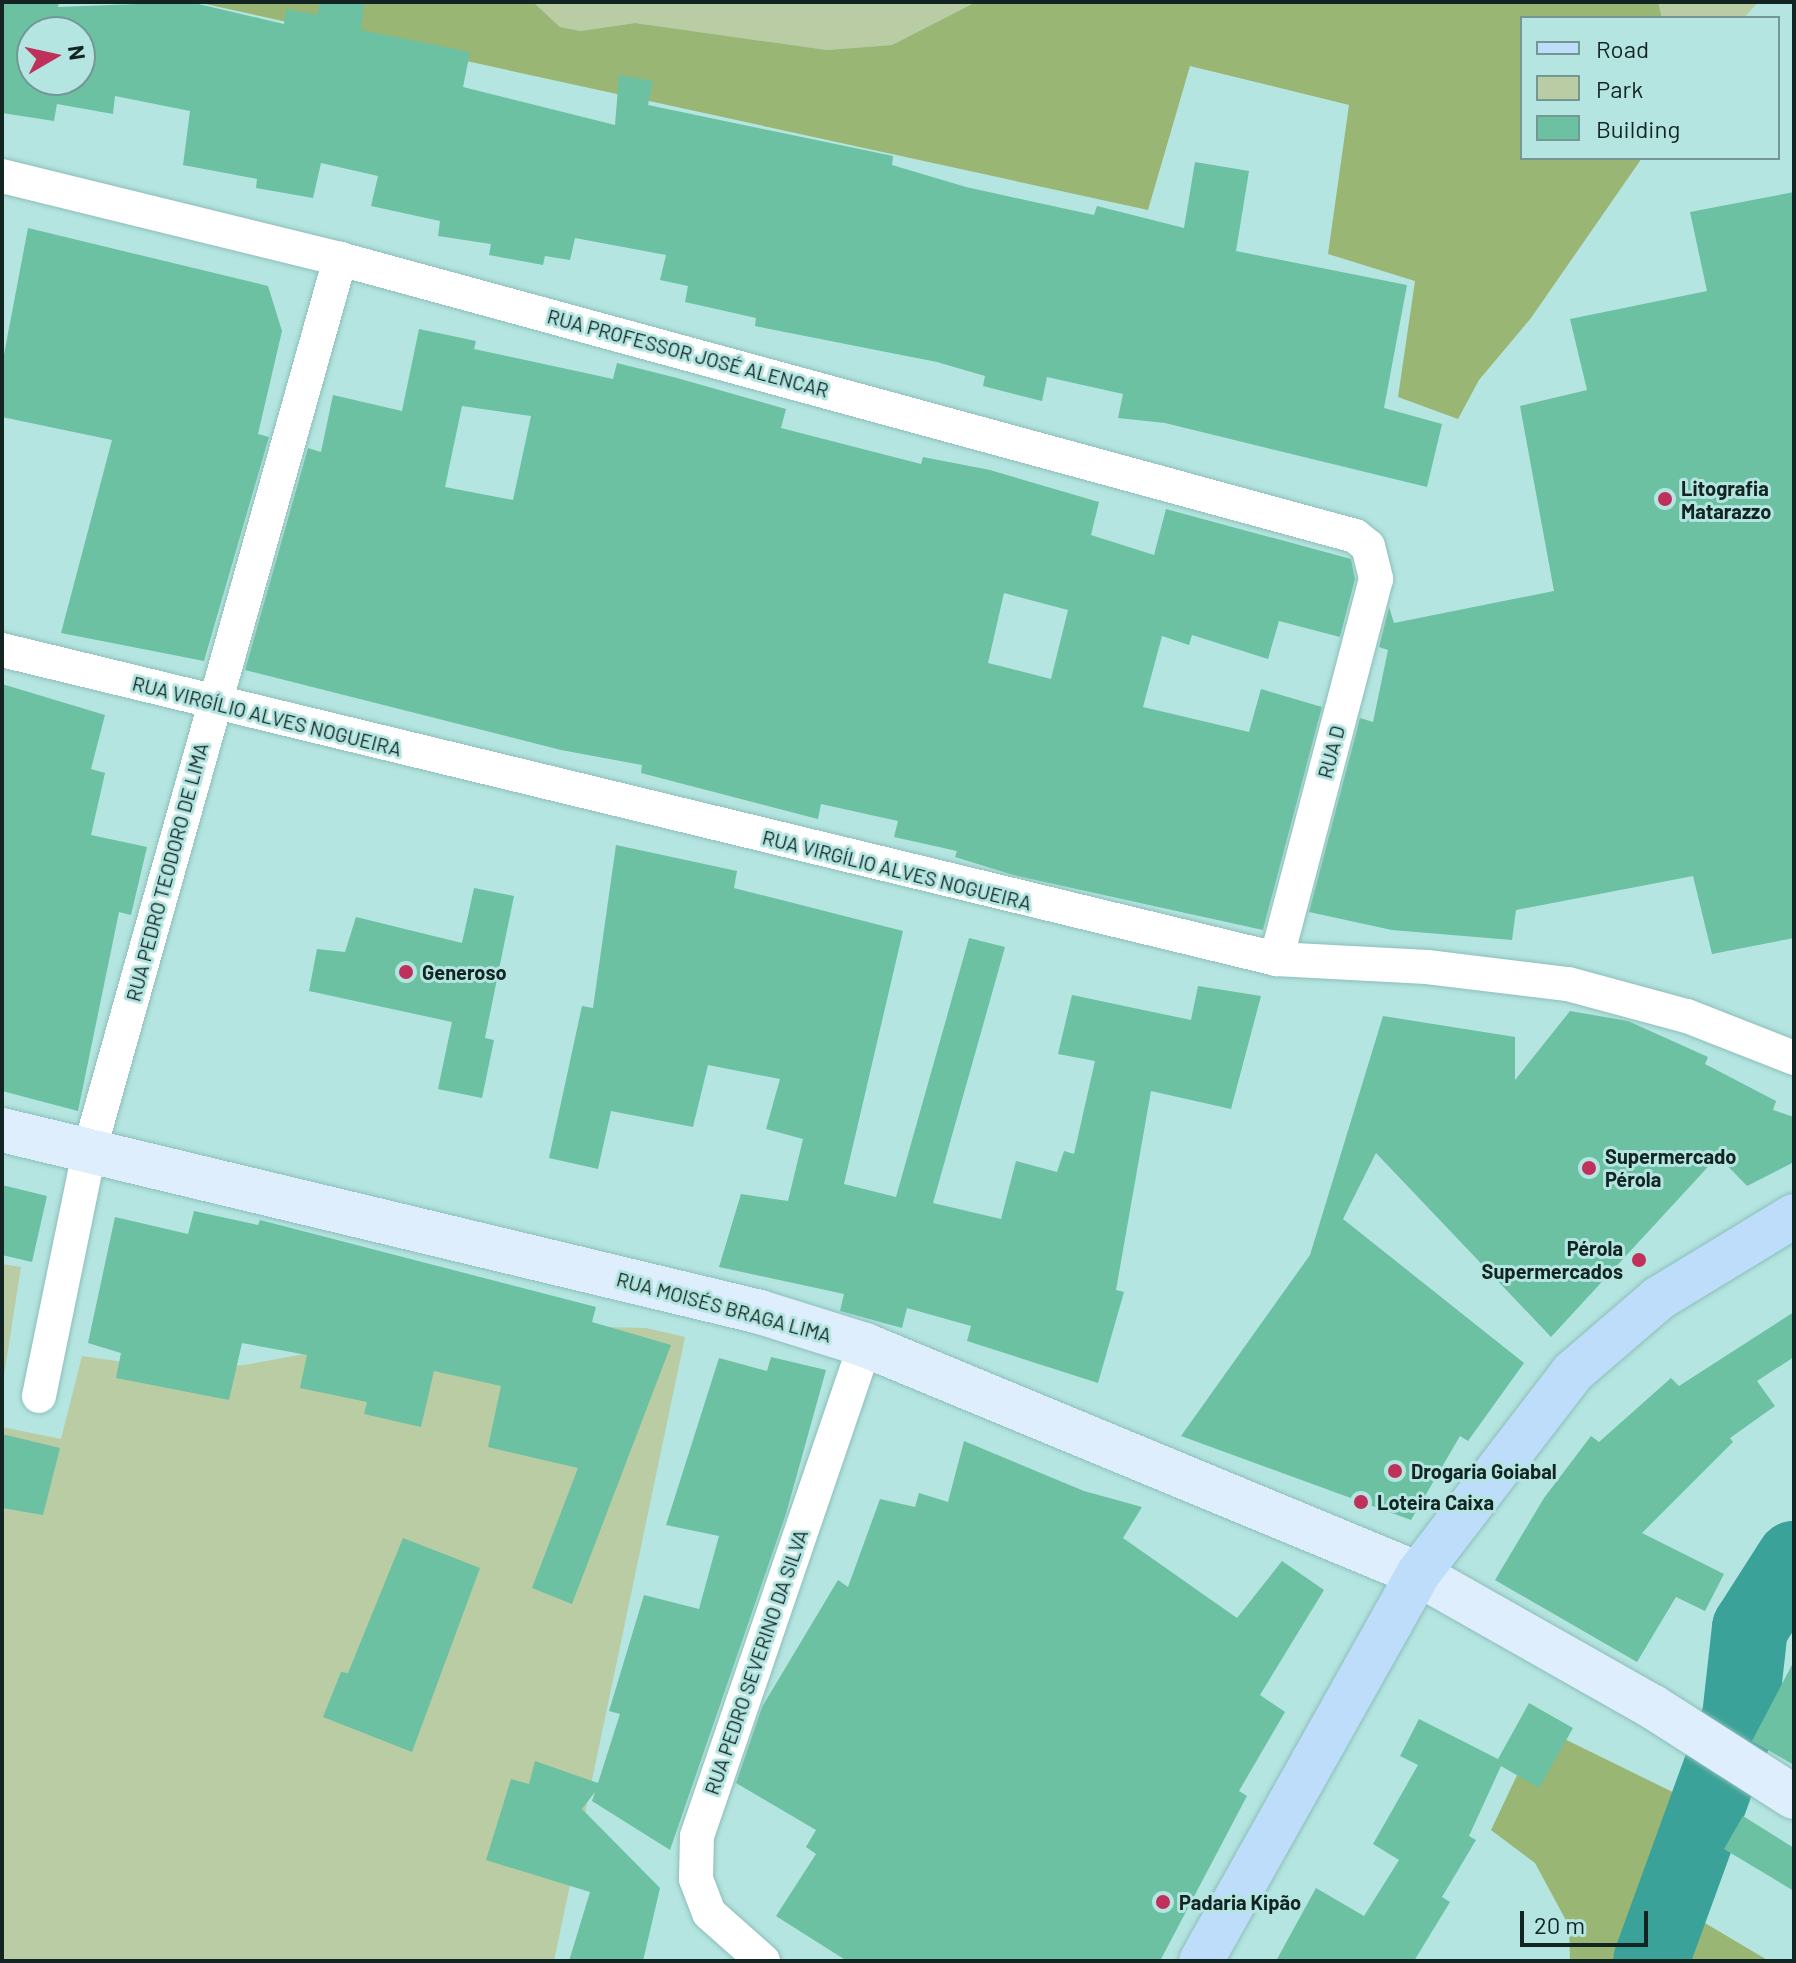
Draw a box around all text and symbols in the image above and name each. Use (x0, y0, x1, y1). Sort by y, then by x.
north arrow (16, 16, 96, 96)
legend (1520, 16, 1780, 160)
text: Road (1596, 34, 1649, 63)
text: N (64, 43, 92, 62)
text: Park (1596, 74, 1643, 103)
text: Building (1596, 114, 1680, 143)
street label: RUA PROFESSOR JOSÉ ALENCAR (545, 304, 831, 402)
place label: Litografia Matarazzo (1681, 476, 1771, 523)
marker: Litografia Matarazzo (1656, 490, 1674, 508)
street label: RUA VIRGÍLIO ALVES NOGUEIRA (130, 671, 404, 761)
street label: RUA D (1312, 723, 1350, 781)
street label: RUA PEDRO TEODORO DE LIMA (121, 740, 213, 1004)
street label: RUA VIRGÍLIO ALVES NOGUEIRA (760, 825, 1034, 915)
place label: Generoso (422, 960, 507, 984)
marker: Generoso (397, 963, 415, 981)
place label: Supermercado Pérola (1605, 1144, 1736, 1191)
marker: Supermercado Pérola (1580, 1159, 1598, 1177)
place label: Pérola Supermercados (1482, 1236, 1623, 1283)
marker: Pérola Supermercados (1630, 1251, 1648, 1269)
street label: RUA MOISÉS BRAGA LIMA (614, 1267, 834, 1347)
place label: Drogaria Goiabal (1411, 1459, 1557, 1483)
marker: Drogaria Goiabal (1386, 1462, 1404, 1480)
place label: Loteira Caixa (1377, 1490, 1494, 1514)
marker: Loteira Caixa (1352, 1493, 1370, 1511)
street label: RUA PEDRO SEVERINO DA SILVA (699, 1526, 813, 1798)
place label: Padaria Kipão (1179, 1890, 1301, 1914)
marker: Padaria Kipão (1154, 1893, 1172, 1911)
scale bar (1524, 1895, 1652, 1945)
text: 20 m (1534, 1910, 1585, 1939)

